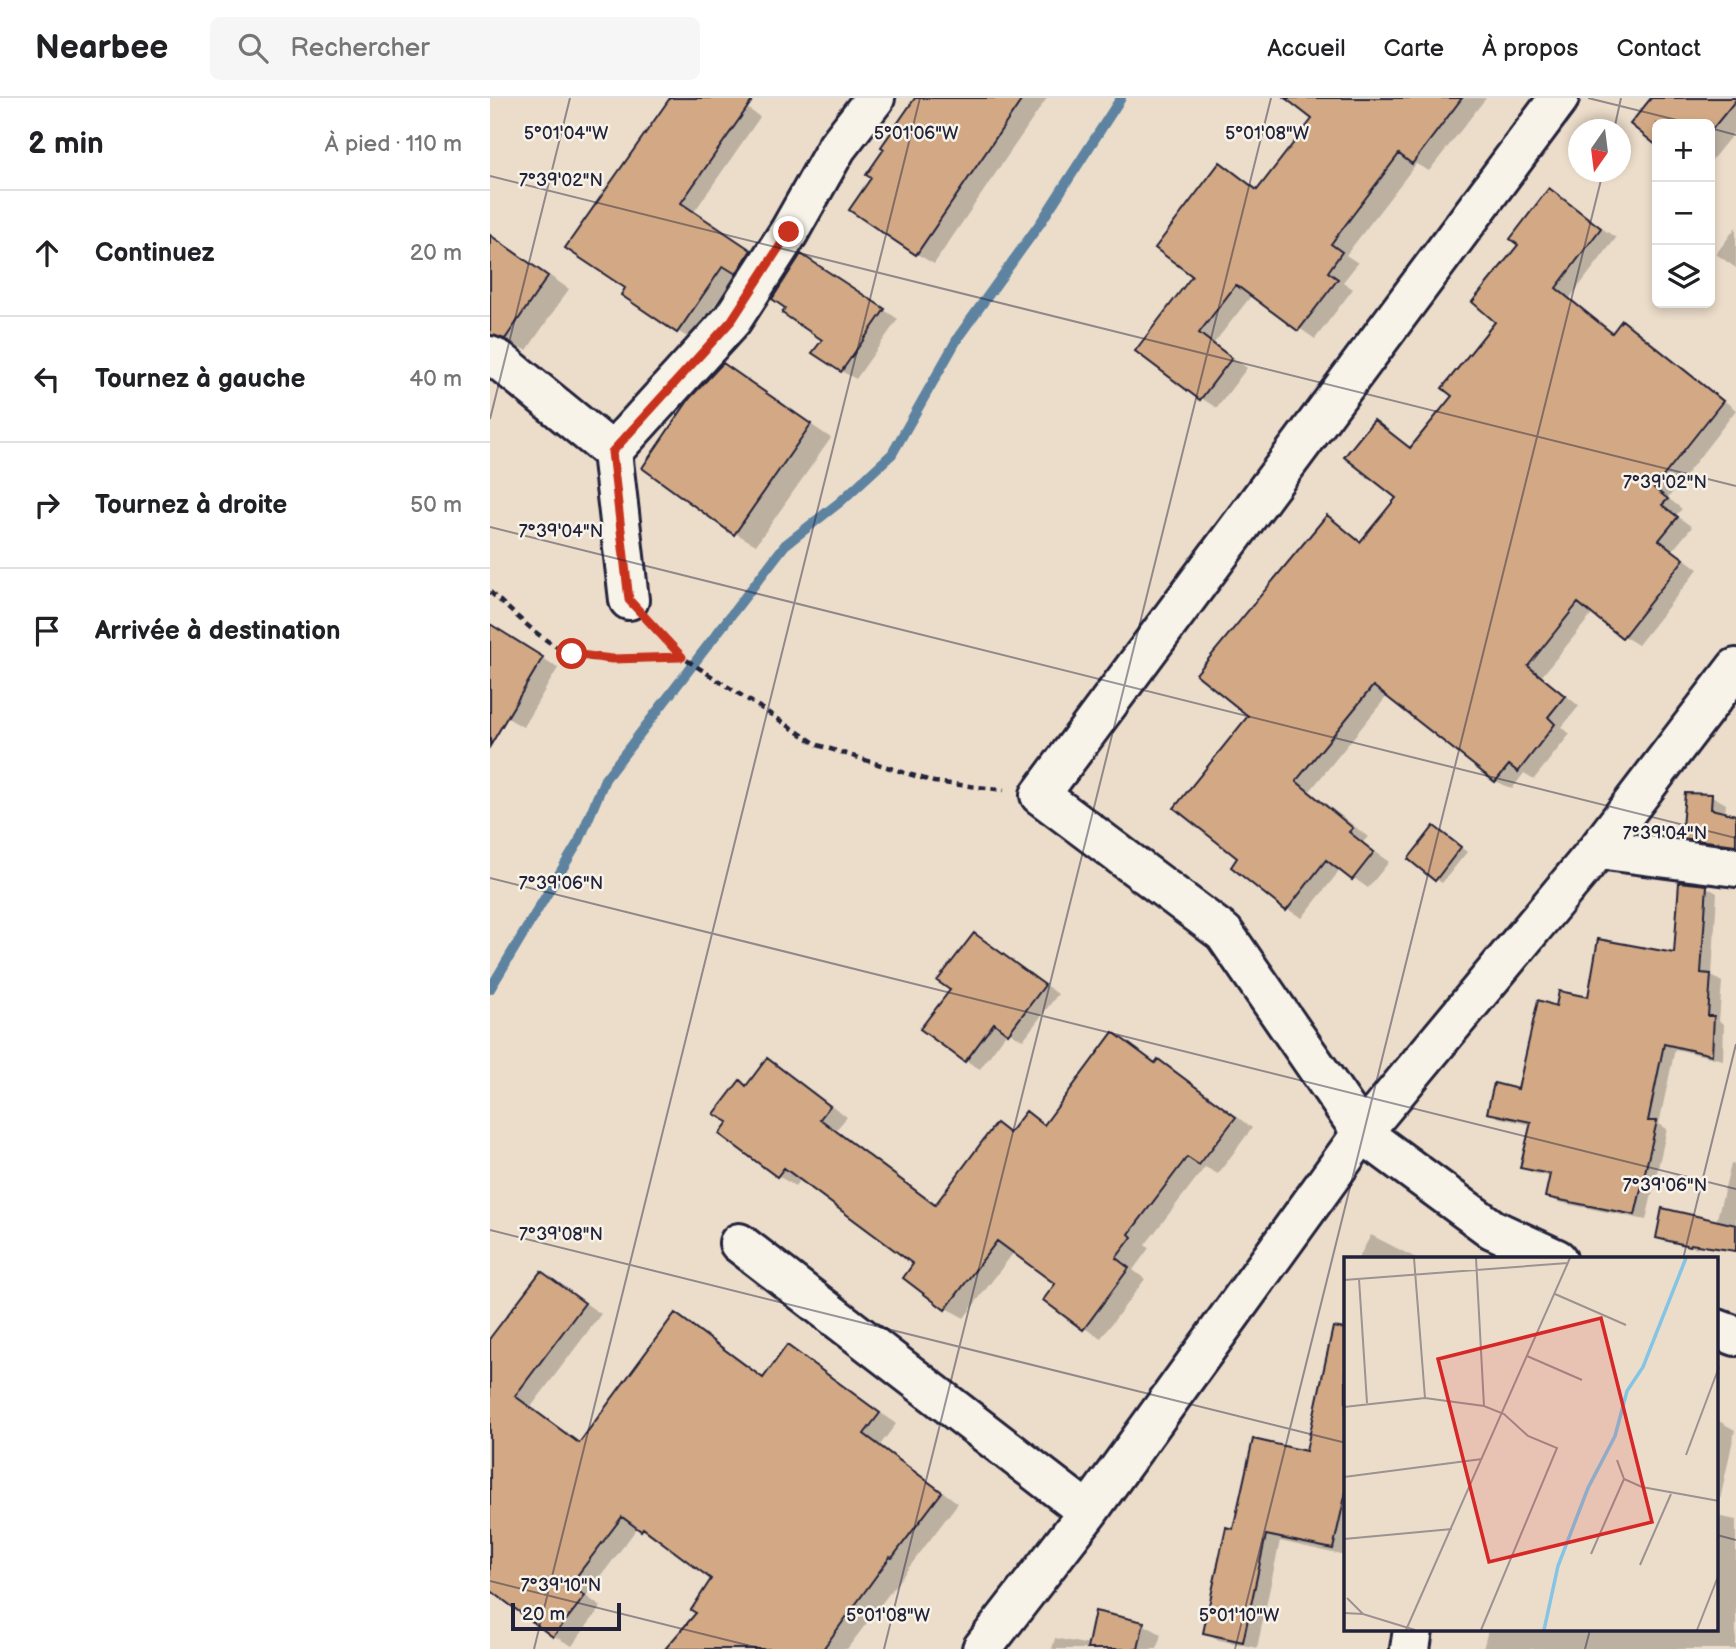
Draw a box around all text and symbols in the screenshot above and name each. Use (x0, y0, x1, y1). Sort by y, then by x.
search box (210, 17, 700, 80)
text: Nearbee (35, 28, 168, 68)
icon: search (234, 29, 272, 67)
text: Rechercher (290, 33, 430, 64)
text: Accueil (1267, 34, 1346, 63)
text: Carte (1384, 34, 1444, 63)
text: À propos (1482, 34, 1578, 63)
text: Contact (1616, 34, 1701, 63)
north arrow (1568, 119, 1631, 182)
map controls (1652, 119, 1715, 308)
button: + (1652, 119, 1715, 182)
text: 5°01'04"W (524, 123, 609, 144)
text: 5°01'06"W (874, 123, 959, 144)
text: 5°01'08"W (1225, 123, 1310, 144)
text: 2 min (28, 126, 104, 162)
text: À pied · 110 m (325, 130, 462, 158)
text: 7°39'02"N (519, 170, 603, 191)
button: − (1652, 182, 1715, 245)
route end (773, 216, 804, 247)
icon: ahead (28, 234, 66, 272)
text: Continuez (95, 238, 215, 269)
text: 20 m (410, 239, 462, 267)
button: layers (1652, 245, 1715, 308)
icon: left (28, 360, 66, 398)
text: Tournez à gauche (95, 364, 306, 395)
text: 40 m (409, 365, 462, 393)
text: 7°39'02"N (1623, 472, 1707, 493)
icon: right (28, 486, 66, 524)
text: Tournez à droite (95, 490, 287, 521)
text: 50 m (410, 491, 462, 519)
text: 7°39'04"N (519, 521, 603, 542)
icon: arrive (28, 612, 66, 650)
text: Arrivée à destination (95, 616, 341, 647)
route start (556, 638, 587, 669)
text: 7°39'04"N (1623, 823, 1707, 844)
text: 7°39'06"N (519, 873, 603, 894)
text: 7°39'06"N (1623, 1175, 1707, 1196)
text: 7°39'08"N (519, 1224, 603, 1245)
inset map (1344, 1257, 1718, 1632)
text: 7°39'10"N (521, 1575, 601, 1596)
scale bar (511, 1600, 621, 1632)
text: 20 m (522, 1603, 565, 1626)
text: 5°01'08"W (846, 1605, 931, 1626)
text: 5°01'10"W (1199, 1605, 1280, 1626)

